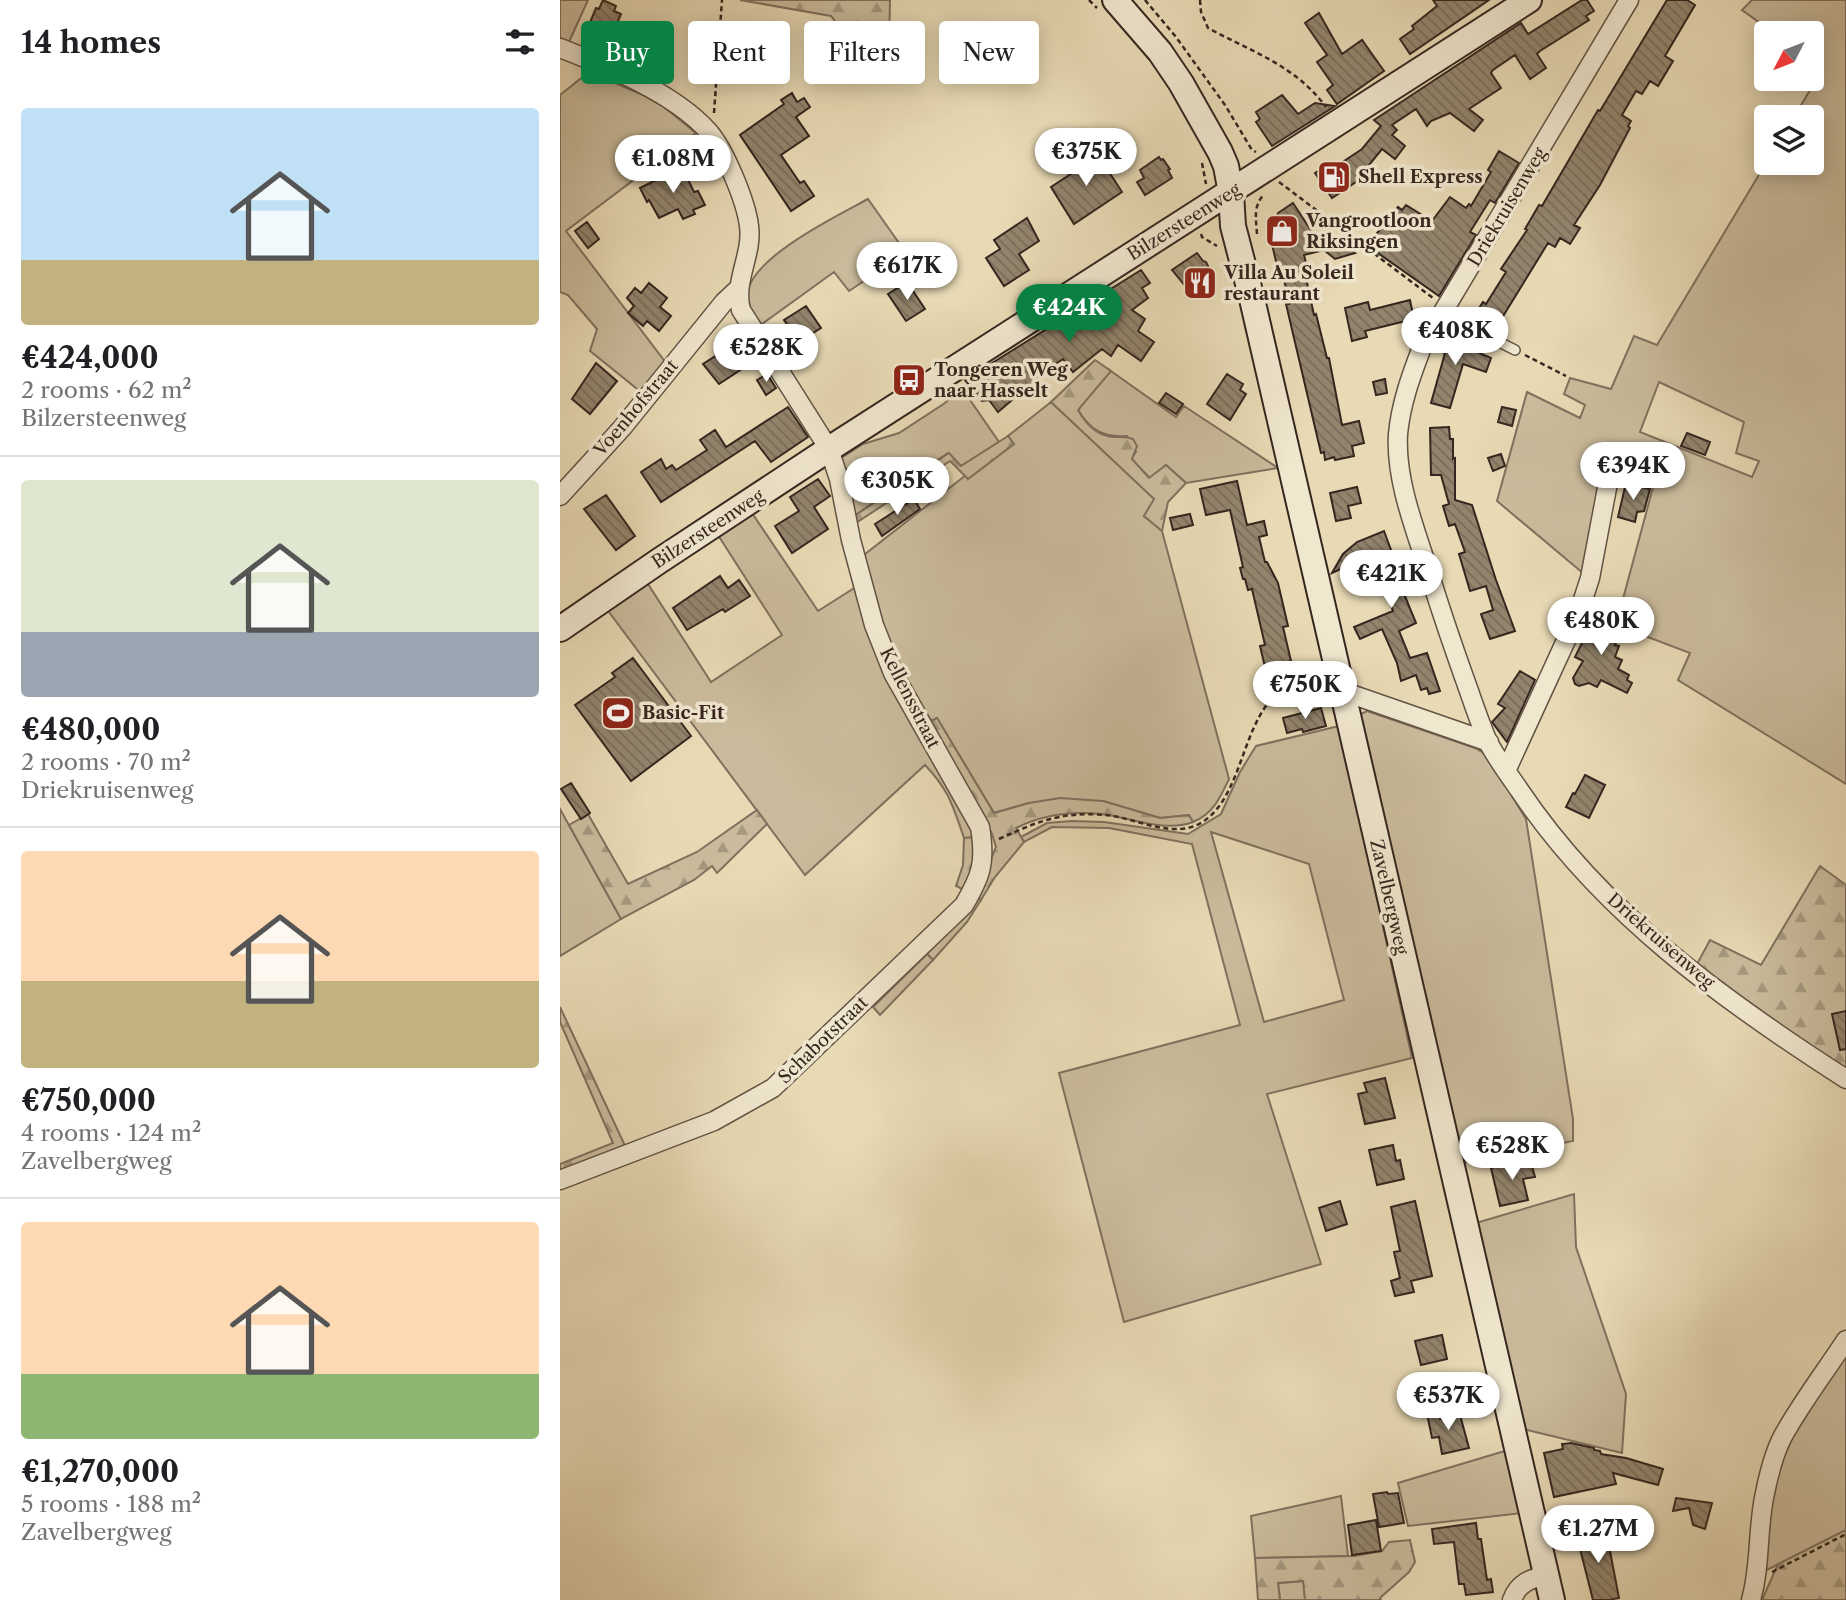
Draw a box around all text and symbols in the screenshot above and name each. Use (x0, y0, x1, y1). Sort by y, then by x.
chip: Buy (581, 21, 674, 84)
chip: Rent (688, 21, 790, 84)
chip: Filters (804, 21, 925, 84)
chip: New (939, 21, 1039, 84)
north arrow (1754, 21, 1824, 91)
map controls (1754, 21, 1824, 175)
icon: filters (501, 23, 539, 61)
text: 14 homes (21, 24, 161, 61)
button: layers (1754, 105, 1824, 175)
pin: €375K (1037, 128, 1135, 188)
pin: €1.08M (616, 136, 730, 195)
text: €375K (1051, 137, 1121, 165)
street label: Driekruisenweg (1463, 143, 1551, 271)
text: €1.08M (631, 144, 715, 172)
icon: home (217, 153, 343, 279)
fuel station icon: Shell Express (1315, 158, 1353, 196)
place label: Shell Express (1358, 166, 1483, 188)
street label: Bilzersteenweg (1123, 178, 1245, 266)
place label: Vangrootloon Riksingen (1305, 210, 1432, 253)
shop icon: Vangrootloon Riksingen (1263, 212, 1301, 250)
pin: €617K (858, 243, 956, 302)
text: €617K (872, 251, 942, 279)
place label: Villa Au Soleil restaurant (1223, 262, 1354, 305)
restaurant icon: Villa Au Soleil restaurant (1181, 264, 1219, 302)
pin: €424K (1020, 284, 1118, 344)
text: €424K (1032, 293, 1106, 321)
pin: €408K (1406, 308, 1504, 367)
text: €408K (1417, 316, 1493, 344)
pin: €528K (717, 324, 815, 384)
text: €528K (729, 333, 803, 361)
text: €424,000 (21, 339, 159, 376)
street label: Voenhofstraat (589, 355, 683, 462)
place label: Tongeren Weg naar Hasselt (934, 359, 1068, 402)
bus stop icon: Tongeren Weg naar Hasselt (890, 361, 928, 399)
text: 2 rooms · 62 m² (21, 376, 192, 404)
text: Bilzersteenweg (21, 404, 186, 432)
pin: €394K (1584, 442, 1682, 502)
text: €394K (1596, 451, 1670, 479)
pin: €305K (848, 458, 946, 517)
text: €305K (860, 466, 934, 494)
street label: Bilzersteenweg (648, 484, 769, 573)
icon: home (217, 525, 343, 651)
pin: €421K (1342, 550, 1440, 610)
text: €421K (1356, 559, 1426, 587)
pin: €480K (1552, 598, 1650, 657)
text: €480K (1563, 606, 1639, 634)
street label: Kellensstraat (875, 644, 945, 753)
pin: €750K (1256, 662, 1354, 721)
text: €750K (1269, 670, 1341, 698)
sports icon: Basic-Fit (599, 694, 637, 732)
place label: Basic-Fit (642, 702, 725, 724)
text: €480,000 (21, 711, 160, 748)
text: 2 rooms · 70 m² (21, 748, 191, 776)
text: Driekruisenweg (21, 776, 194, 804)
street label: Zavelbergweg (1365, 837, 1413, 957)
street label: Driekruisenweg (1603, 888, 1720, 994)
icon: home (217, 896, 343, 1022)
street label: Schabotstraat (774, 991, 873, 1088)
text: €750,000 (21, 1082, 156, 1119)
text: 4 rooms · 124 m² (21, 1119, 201, 1147)
pin: €528K (1463, 1122, 1561, 1182)
text: €528K (1475, 1131, 1549, 1159)
text: Zavelbergweg (21, 1147, 172, 1175)
icon: home (217, 1267, 343, 1393)
pin: €537K (1399, 1372, 1497, 1432)
text: €537K (1413, 1381, 1483, 1409)
text: €1,270,000 (21, 1453, 179, 1490)
text: 5 rooms · 188 m² (21, 1490, 201, 1518)
pin: €1.27M (1541, 1506, 1655, 1565)
text: €1.27M (1557, 1514, 1639, 1542)
text: Zavelbergweg (21, 1518, 172, 1546)

